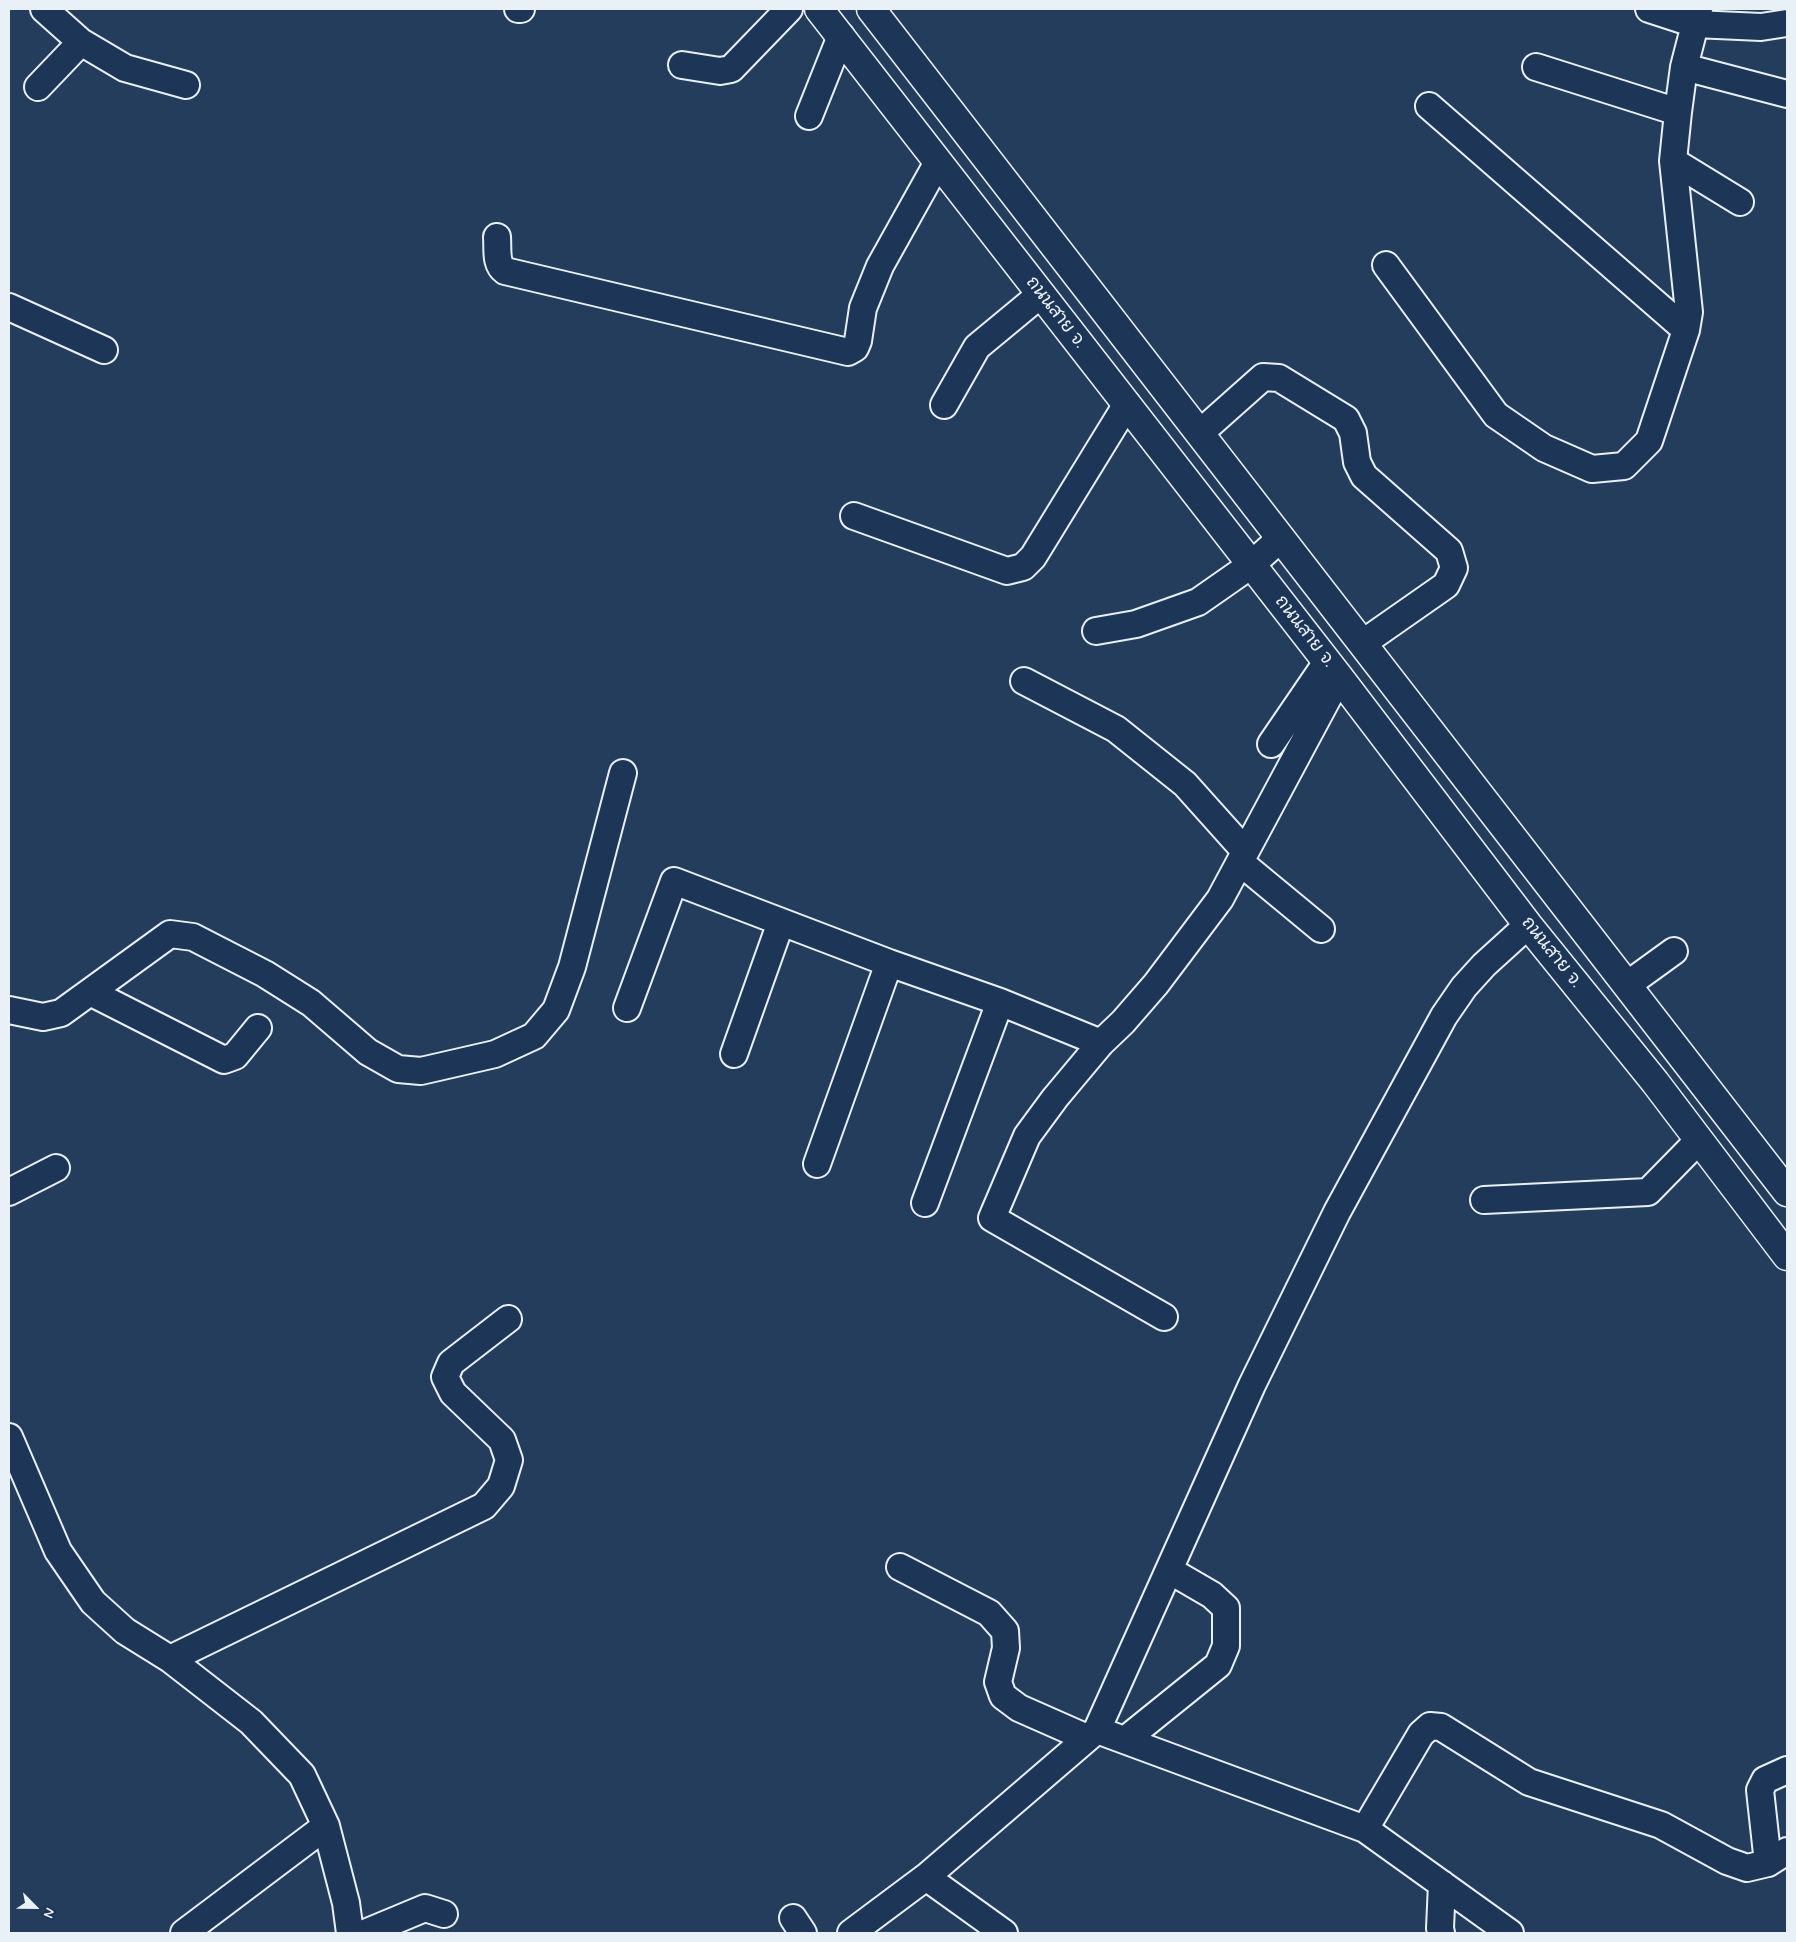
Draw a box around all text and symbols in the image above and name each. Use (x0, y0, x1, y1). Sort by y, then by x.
street label: ถนนสาย จ. (1020, 273, 1090, 353)
street label: ถนนสาย จ. (1269, 592, 1339, 672)
street label: ถนนสาย จ. (1516, 913, 1586, 993)
north arrow (10, 1882, 60, 1932)
text: N (39, 1905, 59, 1921)

